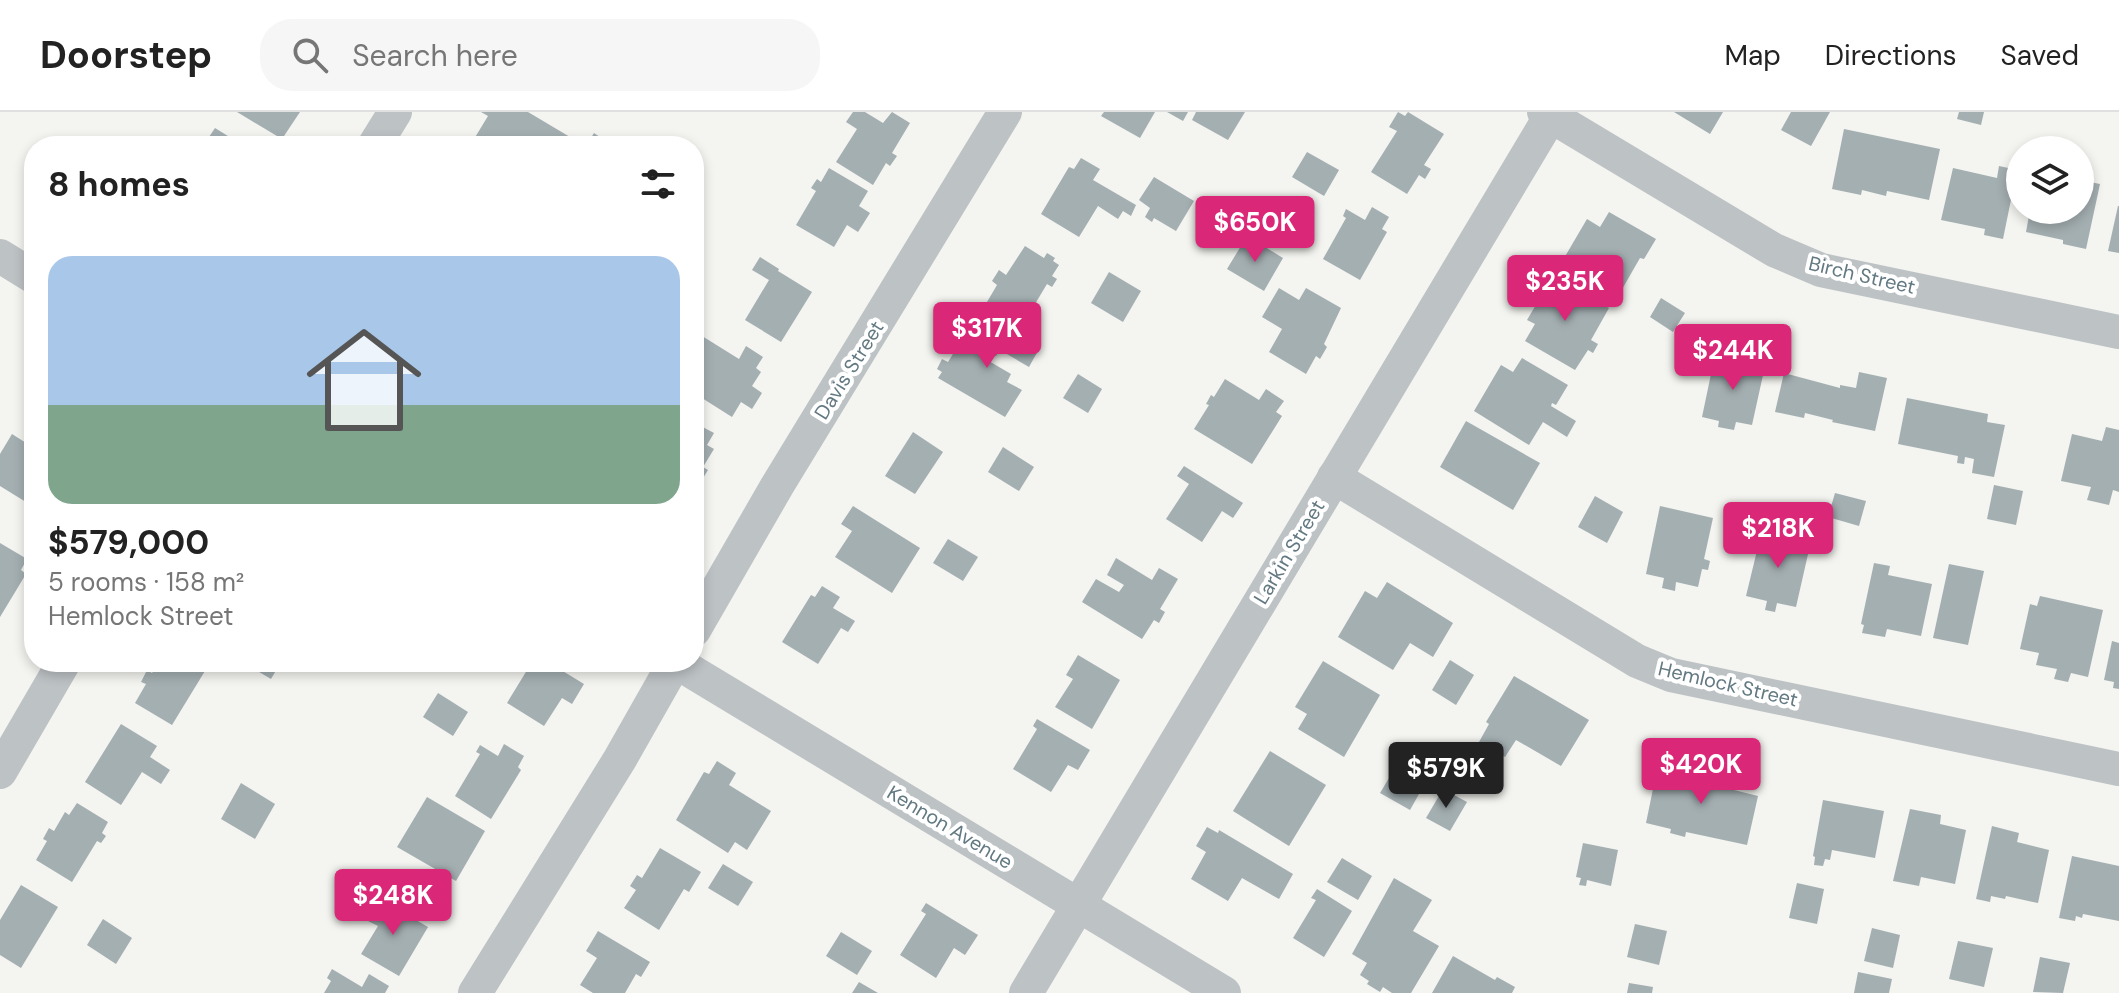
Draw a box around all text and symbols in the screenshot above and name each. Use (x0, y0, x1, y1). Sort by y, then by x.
search box (260, 19, 820, 91)
text: Doorstep (40, 30, 212, 80)
icon: search (288, 33, 332, 77)
text: Search here (352, 36, 518, 75)
text: Map (1724, 37, 1781, 74)
text: Directions (1825, 37, 1957, 74)
text: Saved (2001, 37, 2079, 74)
map controls (2006, 136, 2094, 224)
button: layers (2006, 136, 2094, 224)
text: 8 homes (48, 162, 190, 207)
icon: filters (636, 162, 680, 206)
pin: $650K (1199, 196, 1311, 264)
text: $650K (1213, 205, 1297, 239)
street label: Birch Street (1806, 250, 1918, 300)
pin: $235K (1509, 255, 1621, 323)
text: $235K (1525, 264, 1605, 298)
pin: $317K (931, 302, 1043, 370)
icon: home (292, 308, 436, 452)
text: $317K (951, 311, 1023, 345)
street label: Davis Street (808, 316, 890, 424)
pin: $244K (1677, 324, 1789, 392)
text: $244K (1692, 333, 1774, 367)
street label: Larkin Street (1248, 495, 1330, 609)
pin: $218K (1722, 502, 1834, 570)
text: $218K (1741, 511, 1815, 545)
text: $579,000 (48, 520, 209, 565)
text: 5 rooms · 158 m² (48, 565, 244, 599)
text: Hemlock Street (48, 599, 233, 633)
street label: Hemlock Street (1656, 655, 1801, 713)
pin: $420K (1645, 738, 1757, 806)
pin: $579K (1390, 742, 1502, 810)
text: $420K (1660, 747, 1742, 781)
text: $579K (1407, 751, 1485, 785)
street label: Kennon Avenue (882, 779, 1018, 875)
pin: $248K (337, 869, 449, 937)
text: $248K (353, 878, 433, 912)

